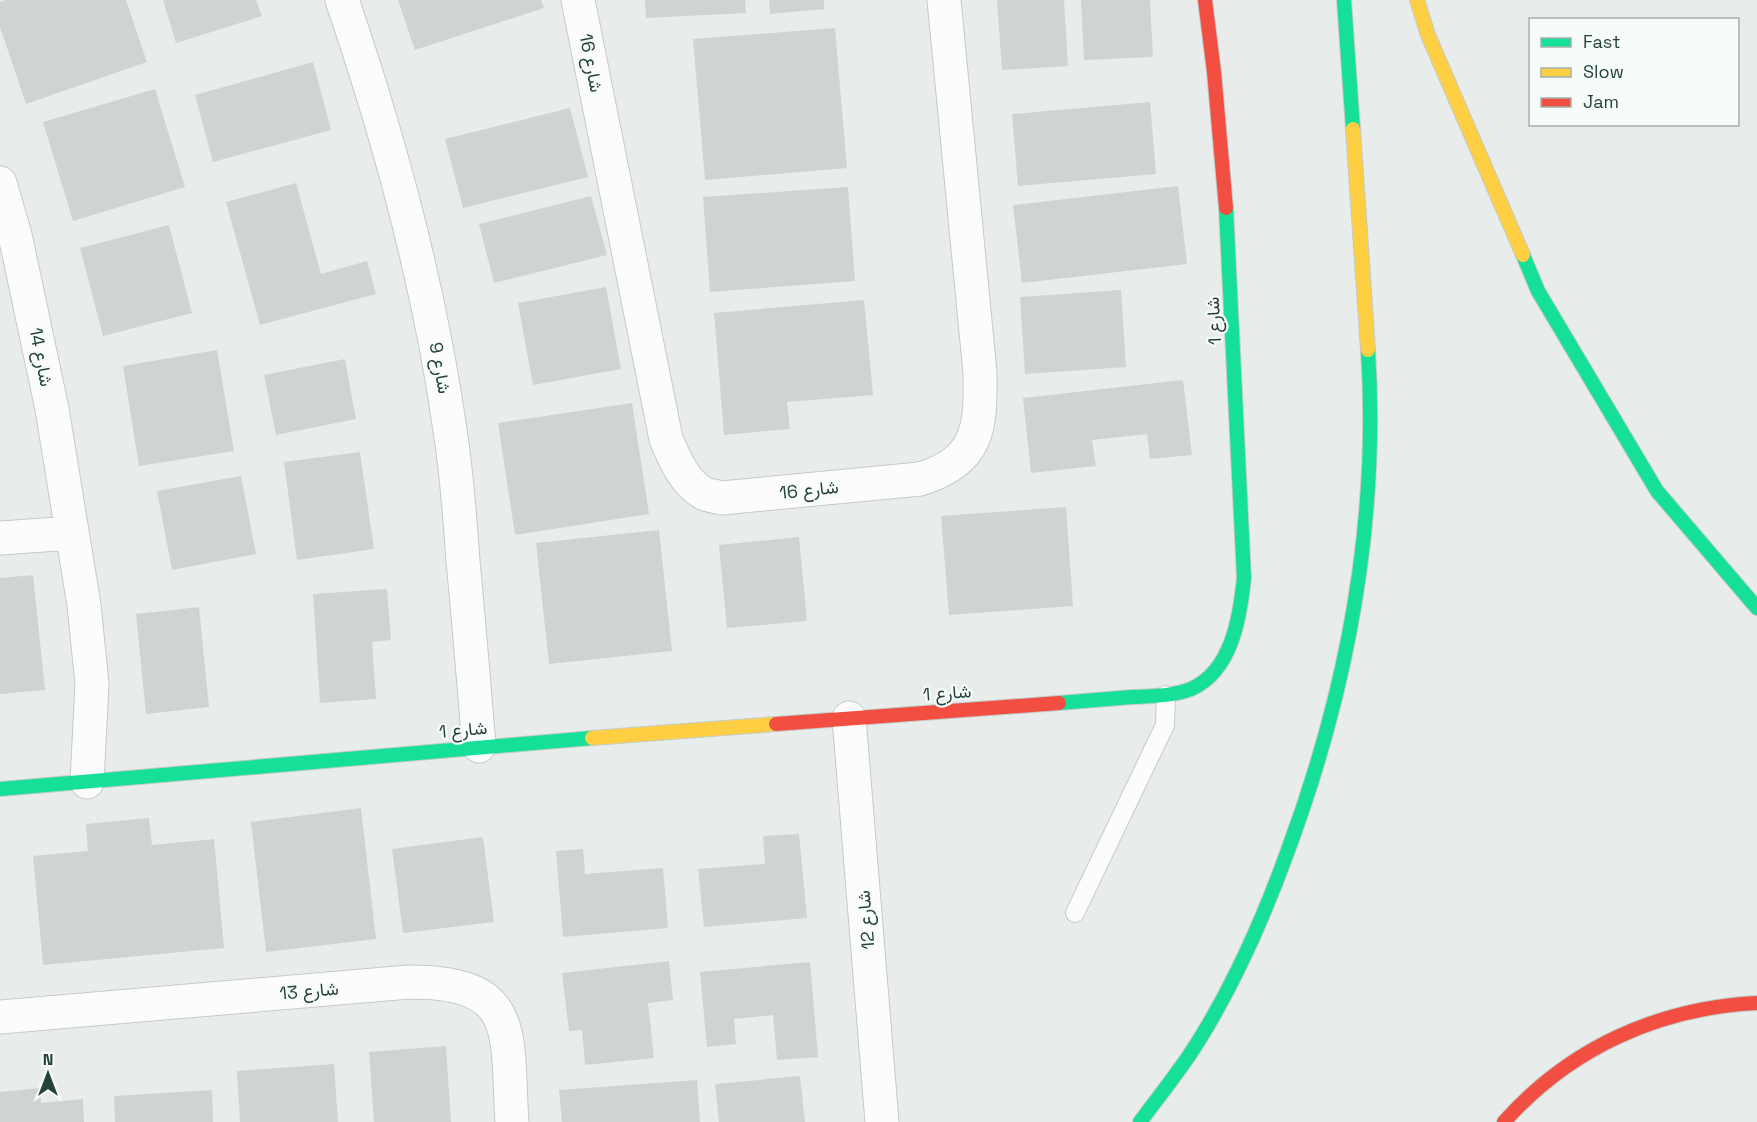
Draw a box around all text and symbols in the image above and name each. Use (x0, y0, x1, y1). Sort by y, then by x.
legend (1529, 18, 1739, 126)
text: Fast (1583, 30, 1620, 53)
street label: شارع 16 (574, 32, 608, 94)
text: Slow (1583, 60, 1624, 83)
text: Jam (1583, 90, 1619, 113)
street label: شارع 1 (1201, 296, 1227, 346)
street label: شارع 14 (24, 325, 58, 389)
street label: شارع 9 (424, 340, 456, 396)
street label: شارع 16 (778, 475, 840, 505)
street label: شارع 1 (922, 679, 972, 707)
street label: شارع 1 (438, 716, 488, 744)
street label: شارع 12 (851, 889, 881, 951)
street label: شارع 13 (278, 976, 340, 1006)
north arrow (18, 1044, 78, 1104)
text: N (43, 1049, 53, 1070)

